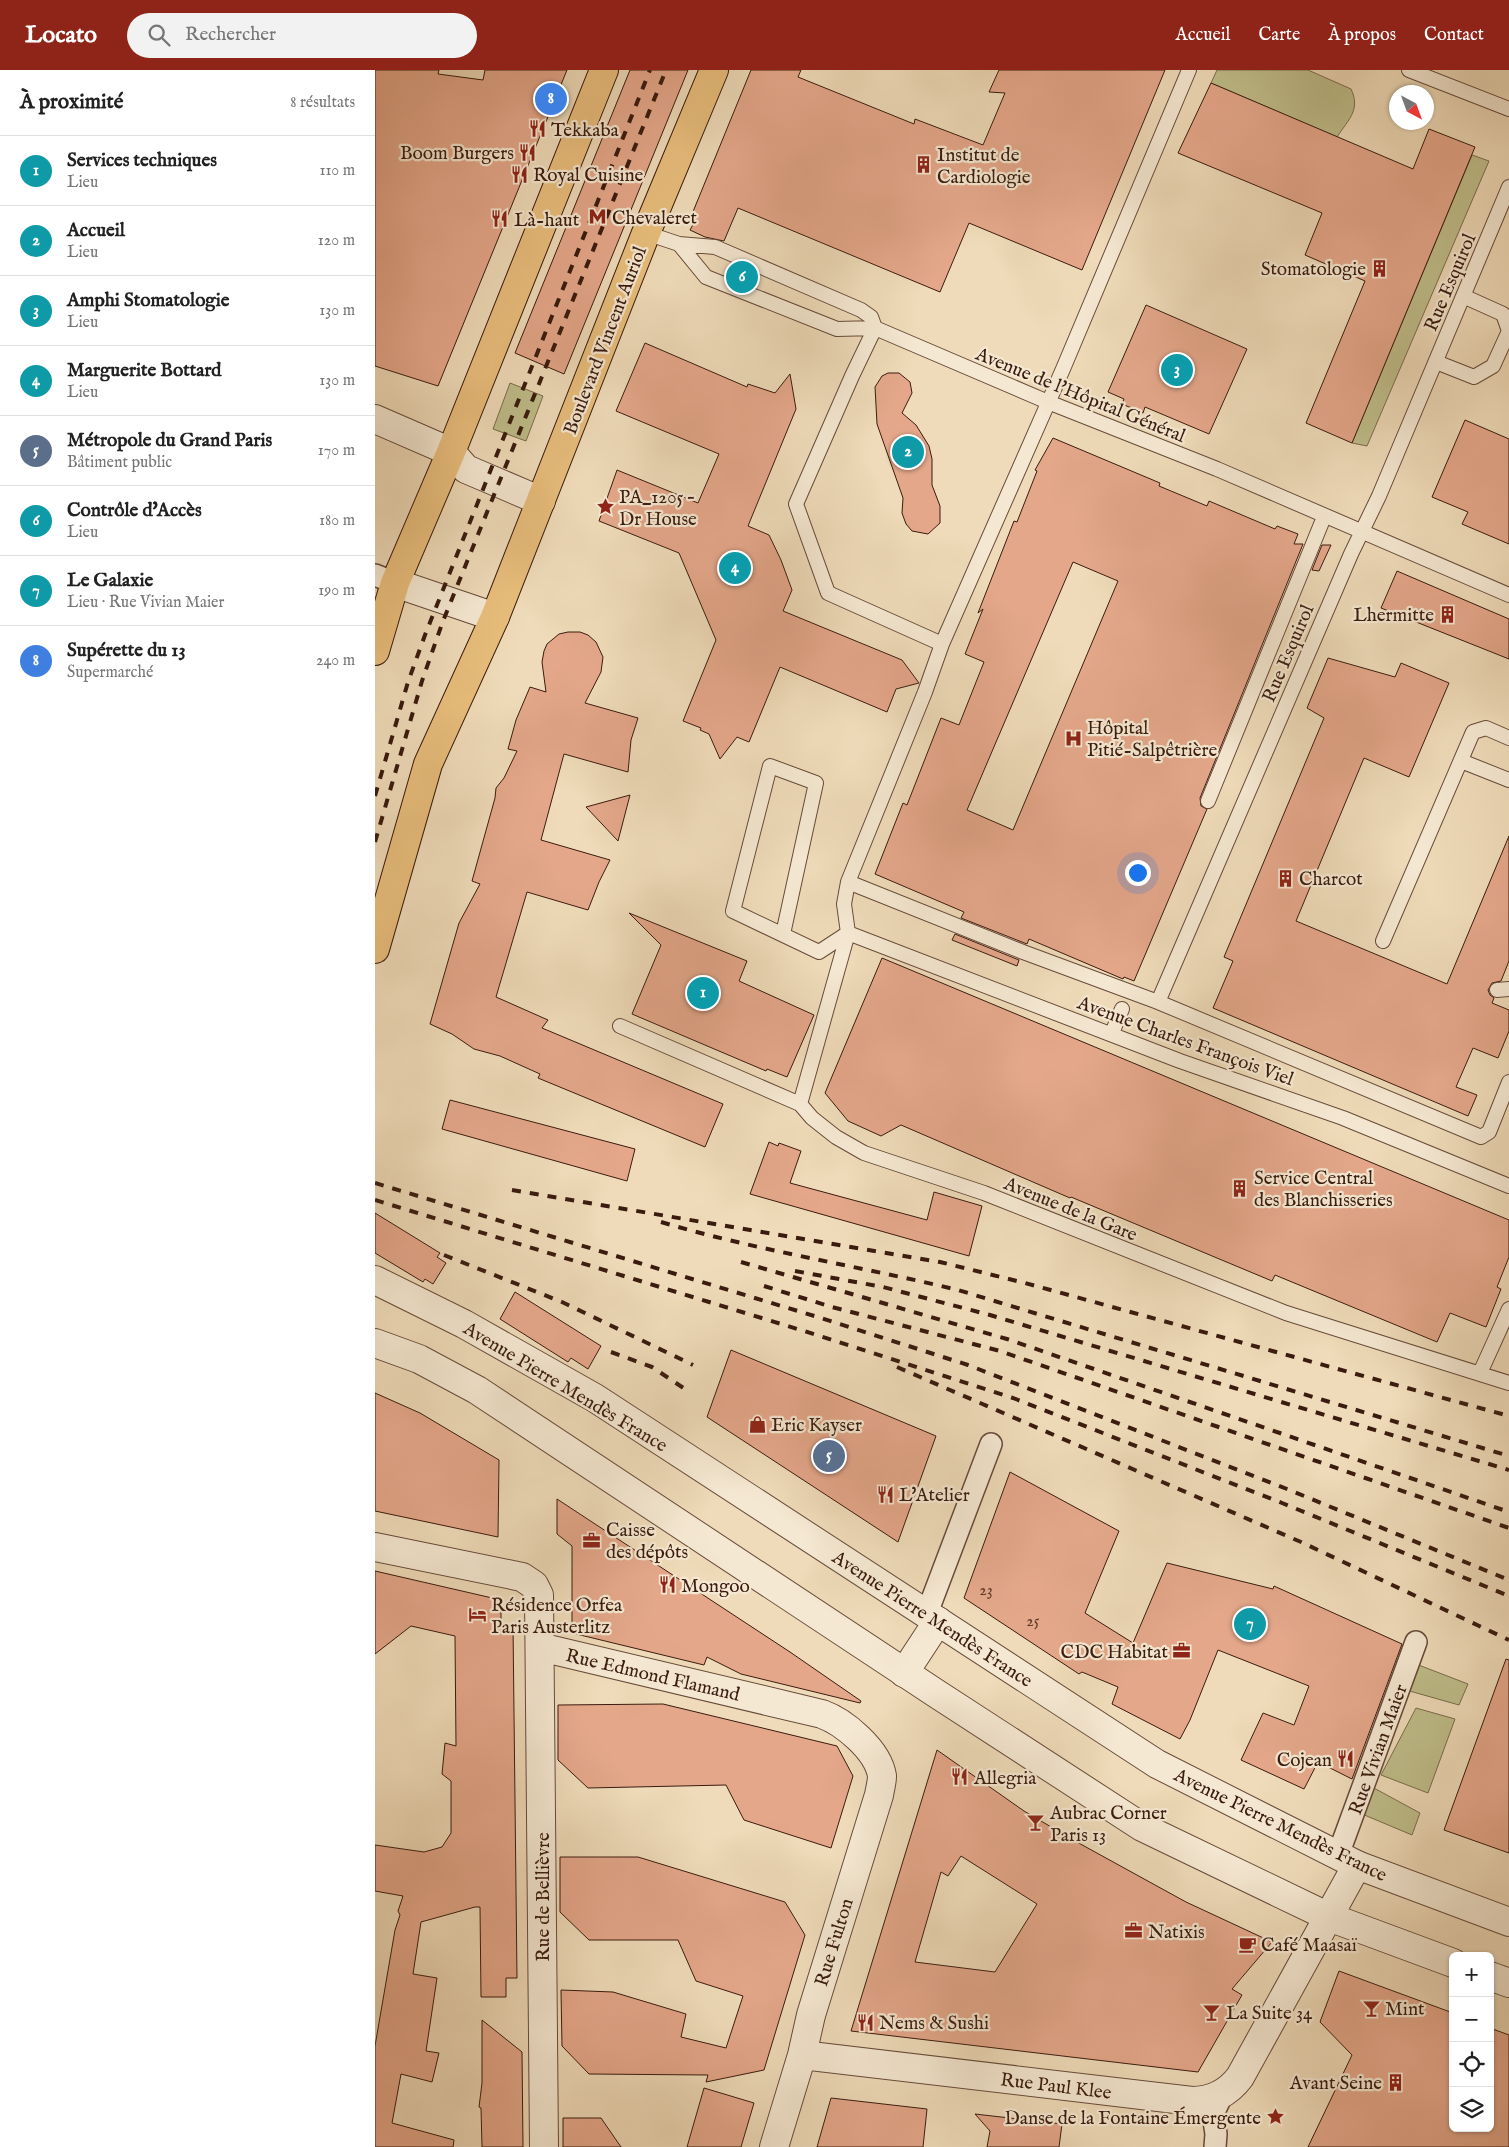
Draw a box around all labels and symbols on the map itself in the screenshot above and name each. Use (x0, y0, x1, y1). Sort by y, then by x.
pin: 8 (535, 80, 567, 118)
north arrow (1389, 85, 1434, 130)
restaurant icon: Tekkaba (527, 119, 547, 139)
place label: Tekkaba (551, 119, 620, 143)
place label: Boom Burgers (400, 142, 514, 166)
restaurant icon: Boom Burgers (518, 142, 538, 162)
place label: Institut de Cardiologie (937, 144, 1031, 190)
building icon: Institut de Cardiologie (913, 155, 933, 175)
restaurant icon: Royal Cuisine (509, 164, 529, 184)
place label: Royal Cuisine (533, 164, 644, 188)
metro station icon: Chevaleret (588, 207, 608, 227)
place label: Chevaleret (612, 207, 697, 231)
restaurant icon: Là-haut (490, 209, 510, 229)
place label: Là-haut (514, 209, 580, 233)
street label: Rue Esquirol (1420, 230, 1482, 335)
street label: Boulevard Vincent Auriol (559, 243, 653, 438)
pin: 6 (726, 258, 758, 296)
place label: Stomatologie (1261, 258, 1366, 282)
building icon: Stomatologie (1370, 258, 1390, 278)
street label: Avenue de l'Hôpital Général (971, 342, 1189, 449)
pin: 3 (1161, 351, 1193, 389)
pin: 2 (892, 433, 924, 471)
place label: PA_1205 – Dr House (619, 486, 697, 532)
place icon: PA_1205 – Dr House (595, 497, 615, 517)
pin: 4 (719, 549, 751, 587)
street label: Rue Esquirol (1258, 601, 1320, 706)
place label: Lhermitte (1353, 604, 1434, 628)
building icon: Lhermitte (1438, 604, 1458, 624)
place label: Hôpital Pitié-Salpêtrière (1087, 717, 1217, 763)
hospital icon: Hôpital Pitié-Salpêtrière (1063, 728, 1083, 748)
your location (1125, 860, 1151, 886)
building icon: Charcot (1275, 868, 1295, 888)
place label: Charcot (1299, 868, 1363, 892)
pin: 1 (687, 974, 719, 1012)
street label: Avenue Charles François Viel (1073, 991, 1297, 1092)
place label: Service Central des Blanchisseries (1254, 1167, 1393, 1213)
street label: Avenue de la Gare (999, 1172, 1141, 1248)
building icon: Service Central des Blanchisseries (1230, 1178, 1250, 1198)
street label: Avenue Pierre Mendès France (458, 1317, 672, 1458)
shop icon: Eric Kayser (747, 1414, 767, 1434)
place label: Eric Kayser (771, 1414, 862, 1438)
pin: 5 (813, 1437, 845, 1475)
restaurant icon: L'Atelier (875, 1484, 895, 1504)
place label: L'Atelier (899, 1484, 970, 1508)
place label: Caisse des dépôts (606, 1519, 688, 1565)
office icon: Caisse des dépôts (582, 1530, 602, 1550)
street label: Avenue Pierre Mendès France (826, 1545, 1037, 1694)
restaurant icon: Mongoo (657, 1575, 677, 1595)
place label: Mongoo (681, 1575, 750, 1599)
house number: 23 (979, 1581, 993, 1601)
place label: Résidence Orfea Paris Austerlitz (491, 1594, 623, 1640)
hotel icon: Résidence Orfea Paris Austerlitz (467, 1605, 487, 1625)
pin: 7 (1234, 1605, 1266, 1643)
house number: 25 (1026, 1612, 1040, 1632)
place label: CDC Habitat (1061, 1641, 1168, 1665)
office icon: CDC Habitat (1172, 1641, 1192, 1661)
street label: Rue Edmond Flamand (563, 1644, 743, 1708)
street label: Rue Vivian Maier (1344, 1681, 1414, 1818)
place label: Cojean (1277, 1749, 1332, 1773)
restaurant icon: Cojean (1336, 1749, 1356, 1769)
street label: Avenue Pierre Mendès France (1169, 1763, 1391, 1888)
restaurant icon: Allegria (950, 1767, 970, 1787)
place label: Allegria (973, 1767, 1037, 1791)
place label: Aubrac Corner Paris 13 (1049, 1802, 1167, 1848)
bar icon: Aubrac Corner Paris 13 (1026, 1813, 1046, 1833)
street label: Rue de Bellièvre (532, 1832, 556, 1962)
street label: Rue Fulton (810, 1896, 860, 1990)
office icon: Natixis (1124, 1921, 1144, 1941)
place label: Natixis (1148, 1921, 1205, 1945)
cafe icon: Café Maasaï (1237, 1934, 1257, 1954)
place label: Café Maasaï (1261, 1934, 1358, 1958)
bar icon: Mint (1361, 1998, 1381, 2018)
place label: Mint (1385, 1998, 1425, 2022)
bar icon: La Suite 34 (1202, 2002, 1222, 2022)
place label: La Suite 34 (1226, 2002, 1313, 2026)
restaurant icon: Nems & Sushi (855, 2012, 875, 2032)
place label: Nems & Sushi (879, 2012, 989, 2036)
street label: Rue Paul Klee (999, 2068, 1113, 2106)
place label: Avant Seine (1289, 2072, 1382, 2096)
building icon: Avant Seine (1386, 2072, 1406, 2092)
place label: Danse de la Fontaine Émergente (1005, 2106, 1261, 2131)
place icon: Danse de la Fontaine Émergente (1265, 2107, 1285, 2127)

